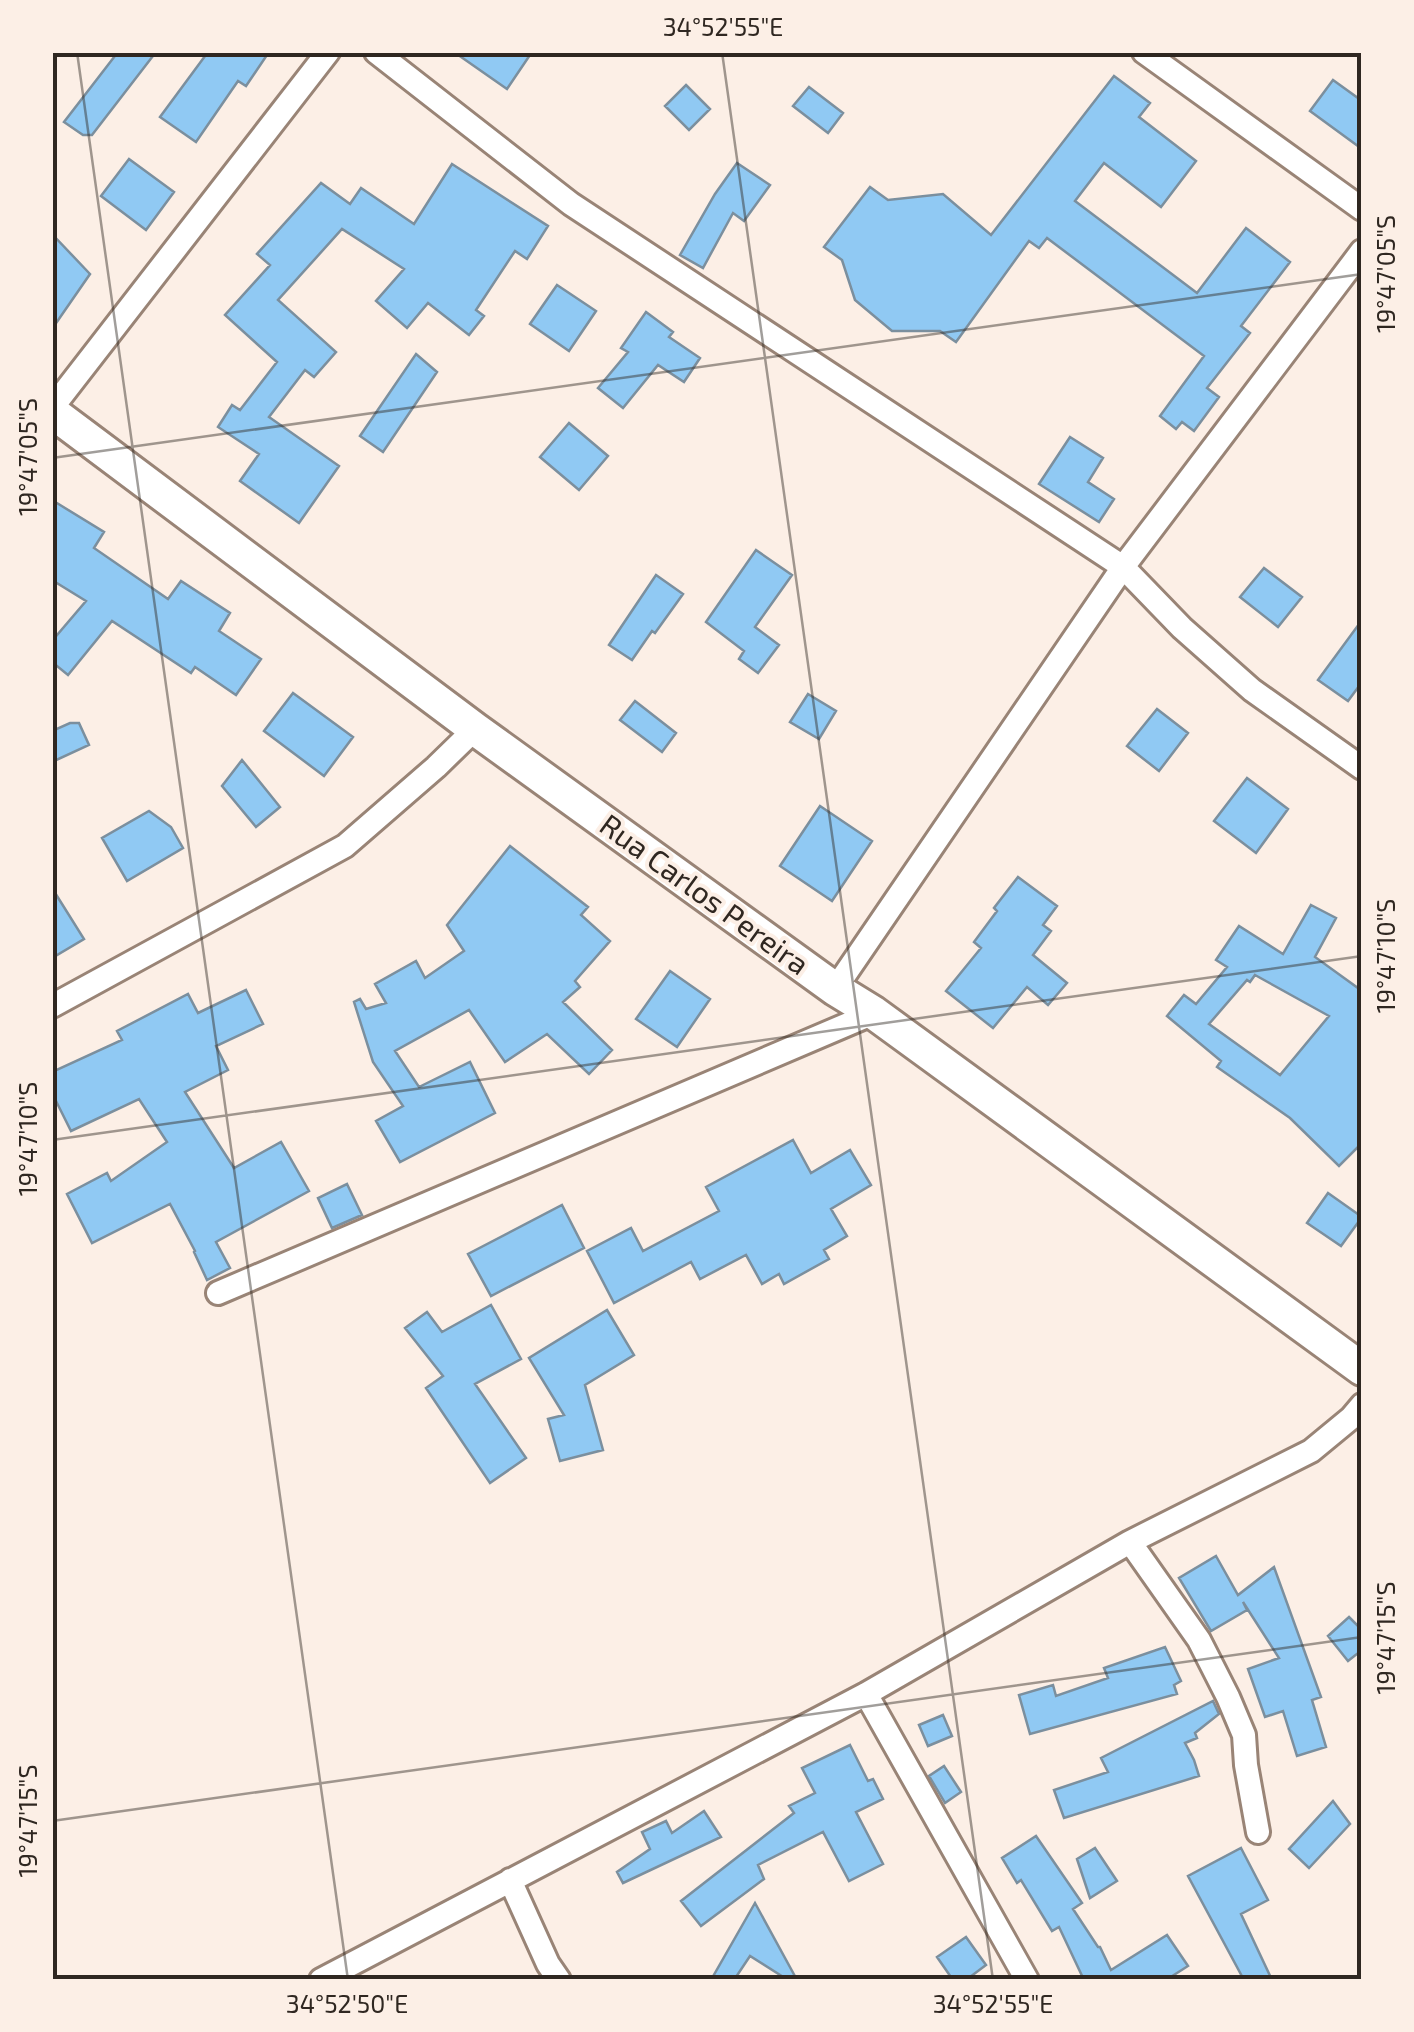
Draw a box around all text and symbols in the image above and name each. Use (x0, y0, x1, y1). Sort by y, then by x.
text: 34°52'55"E (663, 11, 783, 41)
text: 19°47'05"S (1370, 215, 1400, 333)
text: 19°47'05"S (12, 398, 42, 516)
street label: Rua Carlos Pereira (594, 805, 817, 981)
text: 19°47'10"S (1370, 899, 1400, 1013)
text: 19°47'10"S (12, 1082, 42, 1196)
text: 19°47'15"S (1370, 1582, 1400, 1694)
text: 19°47'15"S (12, 1765, 42, 1877)
text: 34°52'50"E (286, 1988, 408, 2018)
text: 34°52'55"E (933, 1988, 1053, 2018)

